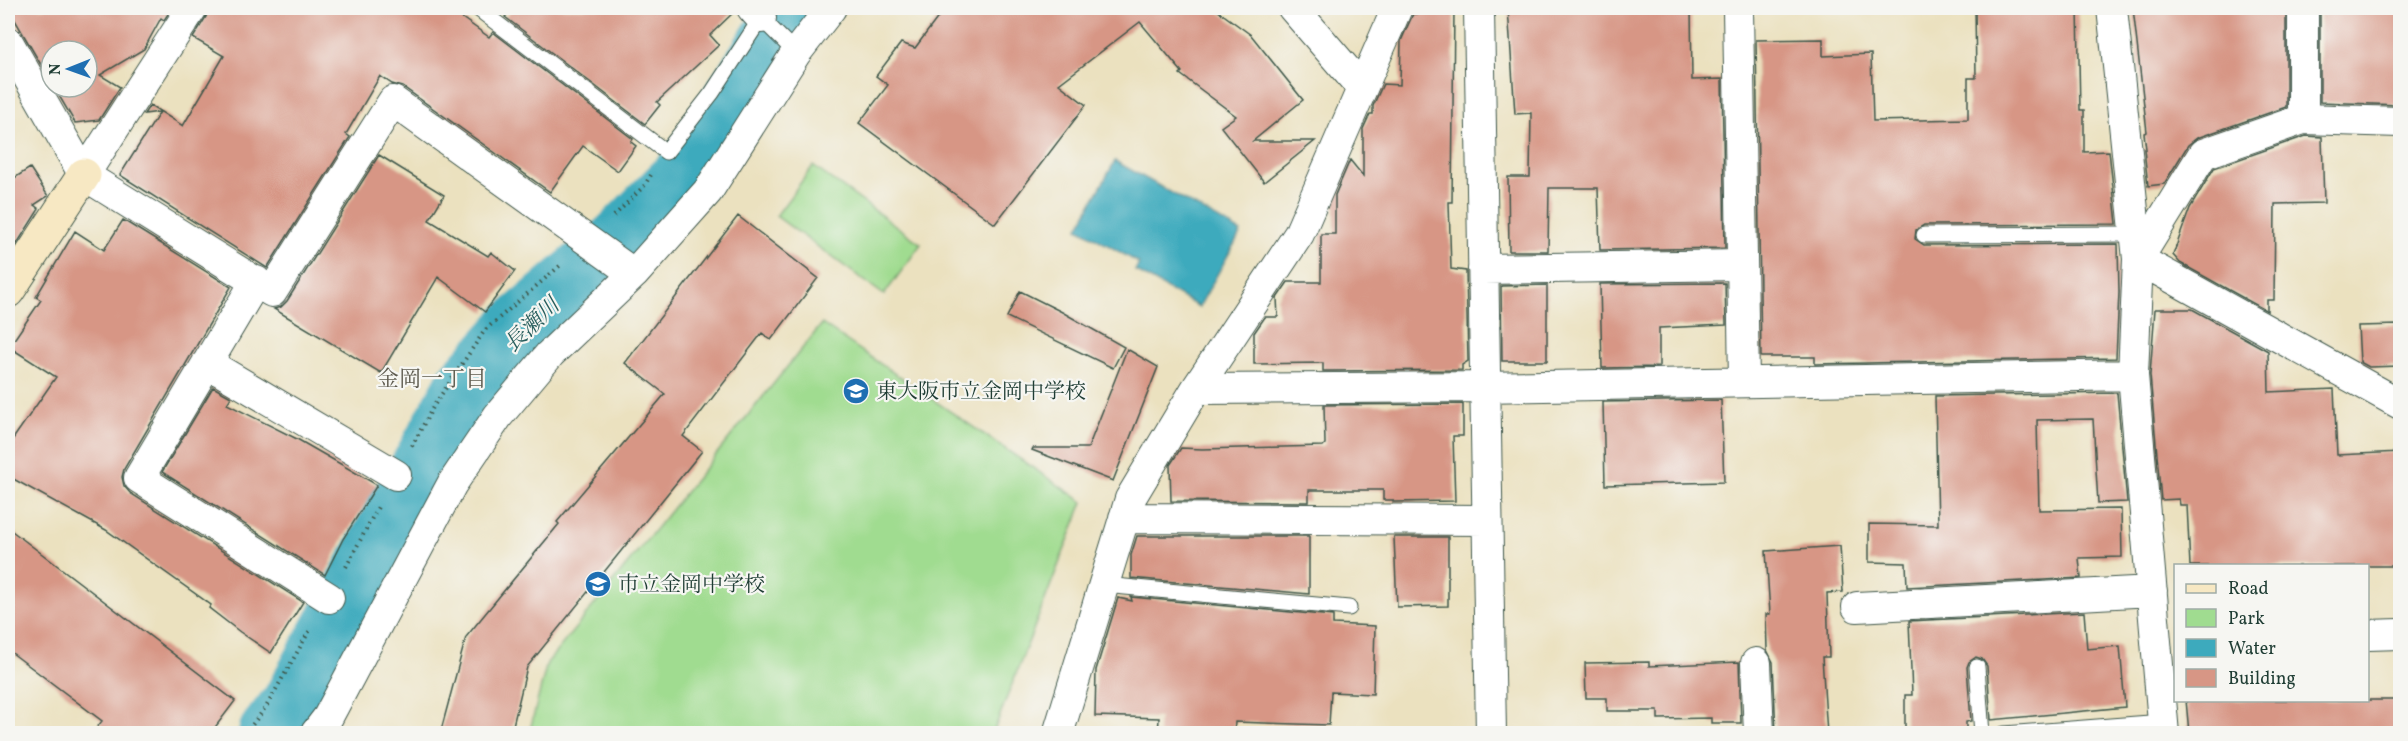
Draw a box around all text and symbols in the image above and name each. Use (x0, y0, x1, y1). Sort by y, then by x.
north arrow (39, 39, 99, 99)
text: N (45, 63, 67, 75)
water label: 長瀬川 (498, 290, 569, 360)
district label: 金岡一丁目 (377, 365, 487, 396)
school or university icon: 東大阪市立金岡中学校 (841, 376, 871, 406)
place label: 東大阪市立金岡中学校 (876, 378, 1086, 407)
legend (2174, 564, 2369, 702)
school or university icon: 市立金岡中学校 (583, 569, 613, 599)
place label: 市立金岡中学校 (618, 571, 765, 600)
text: Road (2228, 577, 2269, 602)
text: Park (2228, 607, 2265, 632)
text: Water (2228, 637, 2276, 662)
text: Building (2228, 667, 2296, 692)

